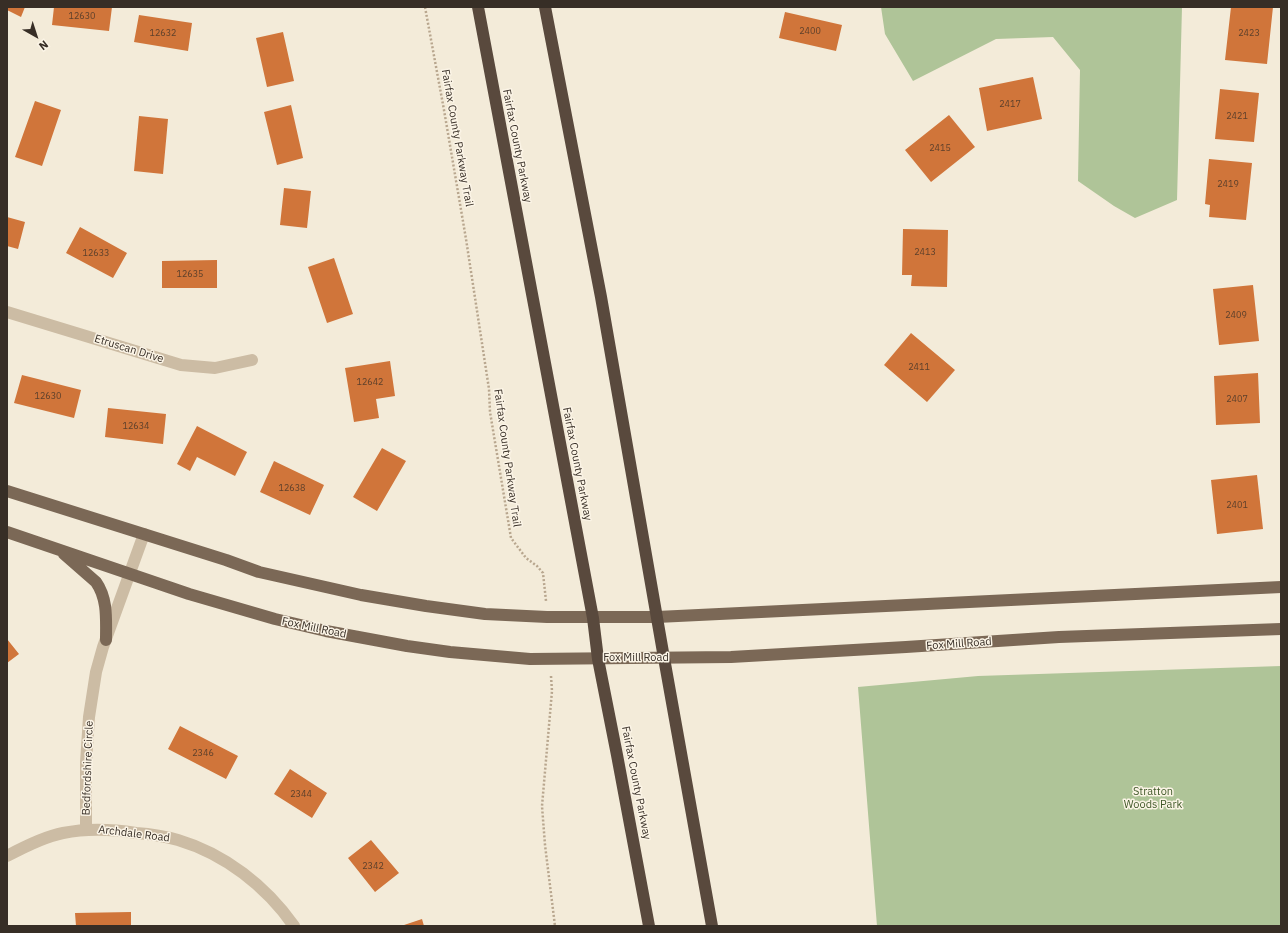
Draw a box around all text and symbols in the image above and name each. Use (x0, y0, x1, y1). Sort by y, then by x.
house number: 12630 (69, 11, 95, 21)
north arrow (16, 16, 56, 56)
house number: 2400 (799, 26, 821, 36)
house number: 12632 (150, 28, 176, 38)
house number: 2423 (1238, 28, 1260, 38)
text: N (36, 37, 51, 53)
street label: Fairfax County Parkway Trail (438, 68, 476, 208)
street label: Fairfax County Parkway (500, 88, 534, 204)
house number: 2417 (999, 99, 1021, 109)
house number: 2421 (1226, 111, 1248, 121)
house number: 2415 (929, 143, 951, 153)
house number: 2419 (1217, 179, 1239, 189)
house number: 2413 (914, 247, 936, 257)
house number: 12633 (83, 248, 109, 258)
house number: 12635 (177, 269, 203, 279)
house number: 2409 (1225, 310, 1247, 320)
street label: Etruscan Drive (93, 332, 165, 366)
house number: 2411 (908, 362, 930, 372)
house number: 12642 (357, 377, 383, 387)
street label: Fairfax County Parkway Trail (491, 388, 523, 528)
house number: 12630 (35, 391, 61, 401)
house number: 2407 (1226, 394, 1248, 404)
street label: Fairfax County Parkway (560, 406, 594, 522)
house number: 12634 (123, 421, 149, 431)
house number: 12638 (279, 483, 305, 493)
house number: 2401 (1226, 500, 1248, 510)
street label: Fox Mill Road (281, 615, 347, 641)
street label: Fox Mill Road (926, 635, 992, 653)
street label: Fox Mill Road (603, 651, 669, 665)
street label: Bedfordshire Circle (80, 720, 96, 816)
street label: Fairfax County Parkway (619, 725, 653, 841)
house number: 2346 (192, 748, 214, 758)
park label: Stratton Woods Park (1124, 785, 1182, 811)
house number: 2344 (290, 789, 312, 799)
street label: Archdale Road (97, 823, 171, 845)
house number: 2342 (362, 861, 384, 871)

